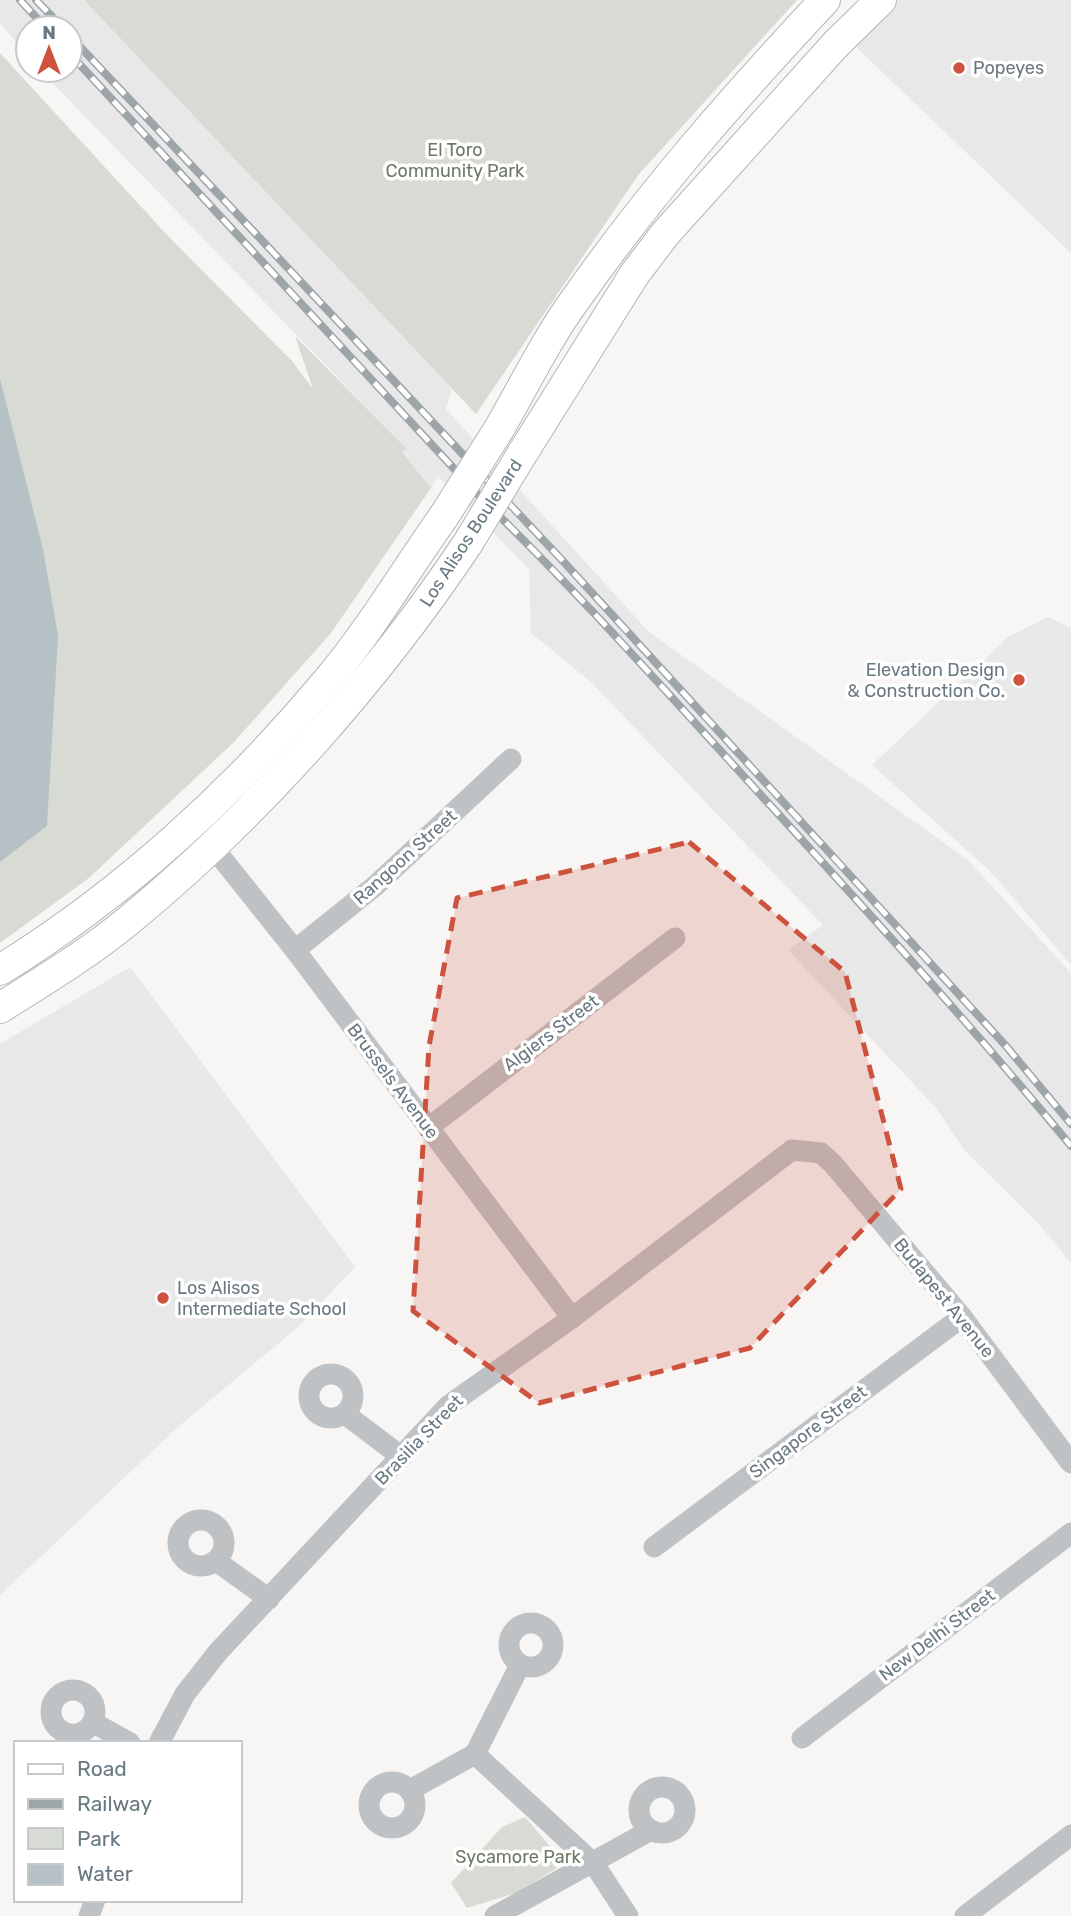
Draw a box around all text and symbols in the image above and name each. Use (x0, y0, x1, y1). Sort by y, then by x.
north arrow (14, 14, 84, 84)
text: N (42, 21, 56, 44)
place label: Popeyes (973, 57, 1044, 79)
marker: Popeyes (951, 60, 967, 76)
park label: El Toro Community Park (386, 139, 525, 182)
street label: Los Alisos Boulevard (415, 455, 527, 611)
place label: Elevation Design & Construction Co. (847, 659, 1005, 702)
marker: Elevation Design & Construction Co. (1011, 672, 1027, 688)
street label: Rangoon Street (349, 805, 461, 909)
street label: Algiers Street (499, 990, 603, 1076)
street label: Brussels Avenue (342, 1019, 444, 1143)
street label: Budapest Avenue (889, 1234, 999, 1362)
place label: Los Alisos Intermediate School (177, 1277, 346, 1320)
marker: Los Alisos Intermediate School (155, 1290, 171, 1306)
street label: Singapore Street (745, 1381, 871, 1483)
street label: Brasilia Street (370, 1390, 468, 1490)
street label: New Delhi Street (875, 1584, 999, 1686)
legend (14, 1741, 242, 1902)
text: Road (77, 1756, 127, 1781)
text: Railway (77, 1791, 152, 1816)
text: Park (77, 1826, 121, 1851)
park label: Sycamore Park (455, 1846, 582, 1868)
text: Water (77, 1861, 133, 1886)

